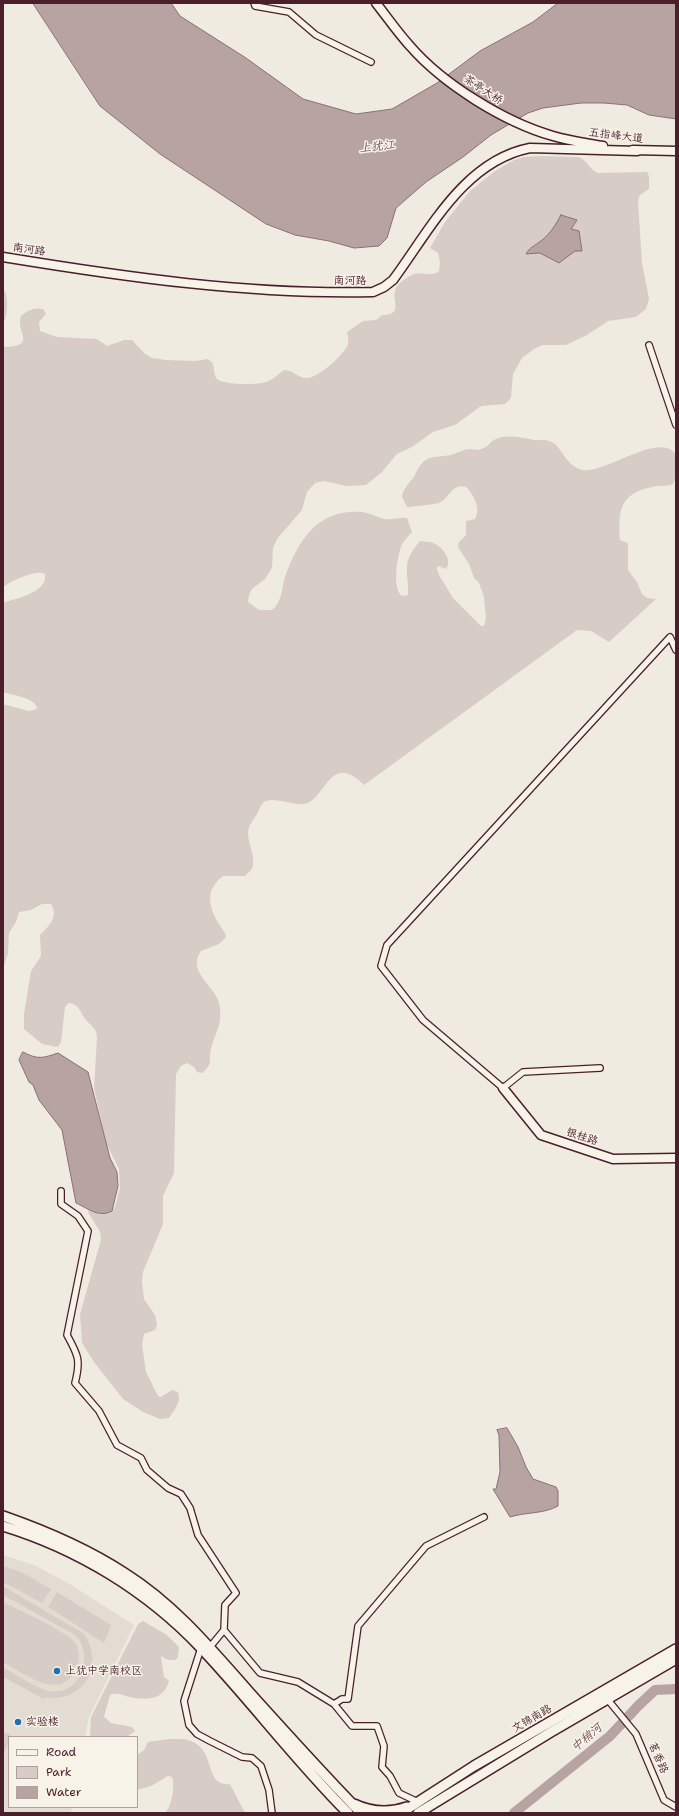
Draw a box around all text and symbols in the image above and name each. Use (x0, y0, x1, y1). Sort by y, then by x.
street label: 茶亭大桥 (461, 72, 505, 108)
street label: 五指峰大道 (588, 126, 644, 146)
water label: 上犹江 (358, 138, 396, 156)
street label: 南河路 (12, 241, 46, 259)
street label: 南河路 (334, 274, 366, 288)
street label: 银桂路 (564, 1126, 600, 1148)
place label: 上犹中学南校区 (65, 1664, 142, 1678)
marker: 上犹中学南校区 (52, 1666, 62, 1676)
street label: 文锦南路 (510, 1702, 554, 1736)
place label: 实验楼 (26, 1715, 59, 1729)
marker: 实验楼 (13, 1717, 23, 1727)
water label: 中稍河 (569, 1721, 605, 1755)
legend (8, 1736, 138, 1808)
street label: 茗香路 (645, 1740, 671, 1776)
text: Road (46, 1744, 76, 1760)
text: Park (46, 1764, 72, 1780)
text: Water (46, 1784, 81, 1800)

